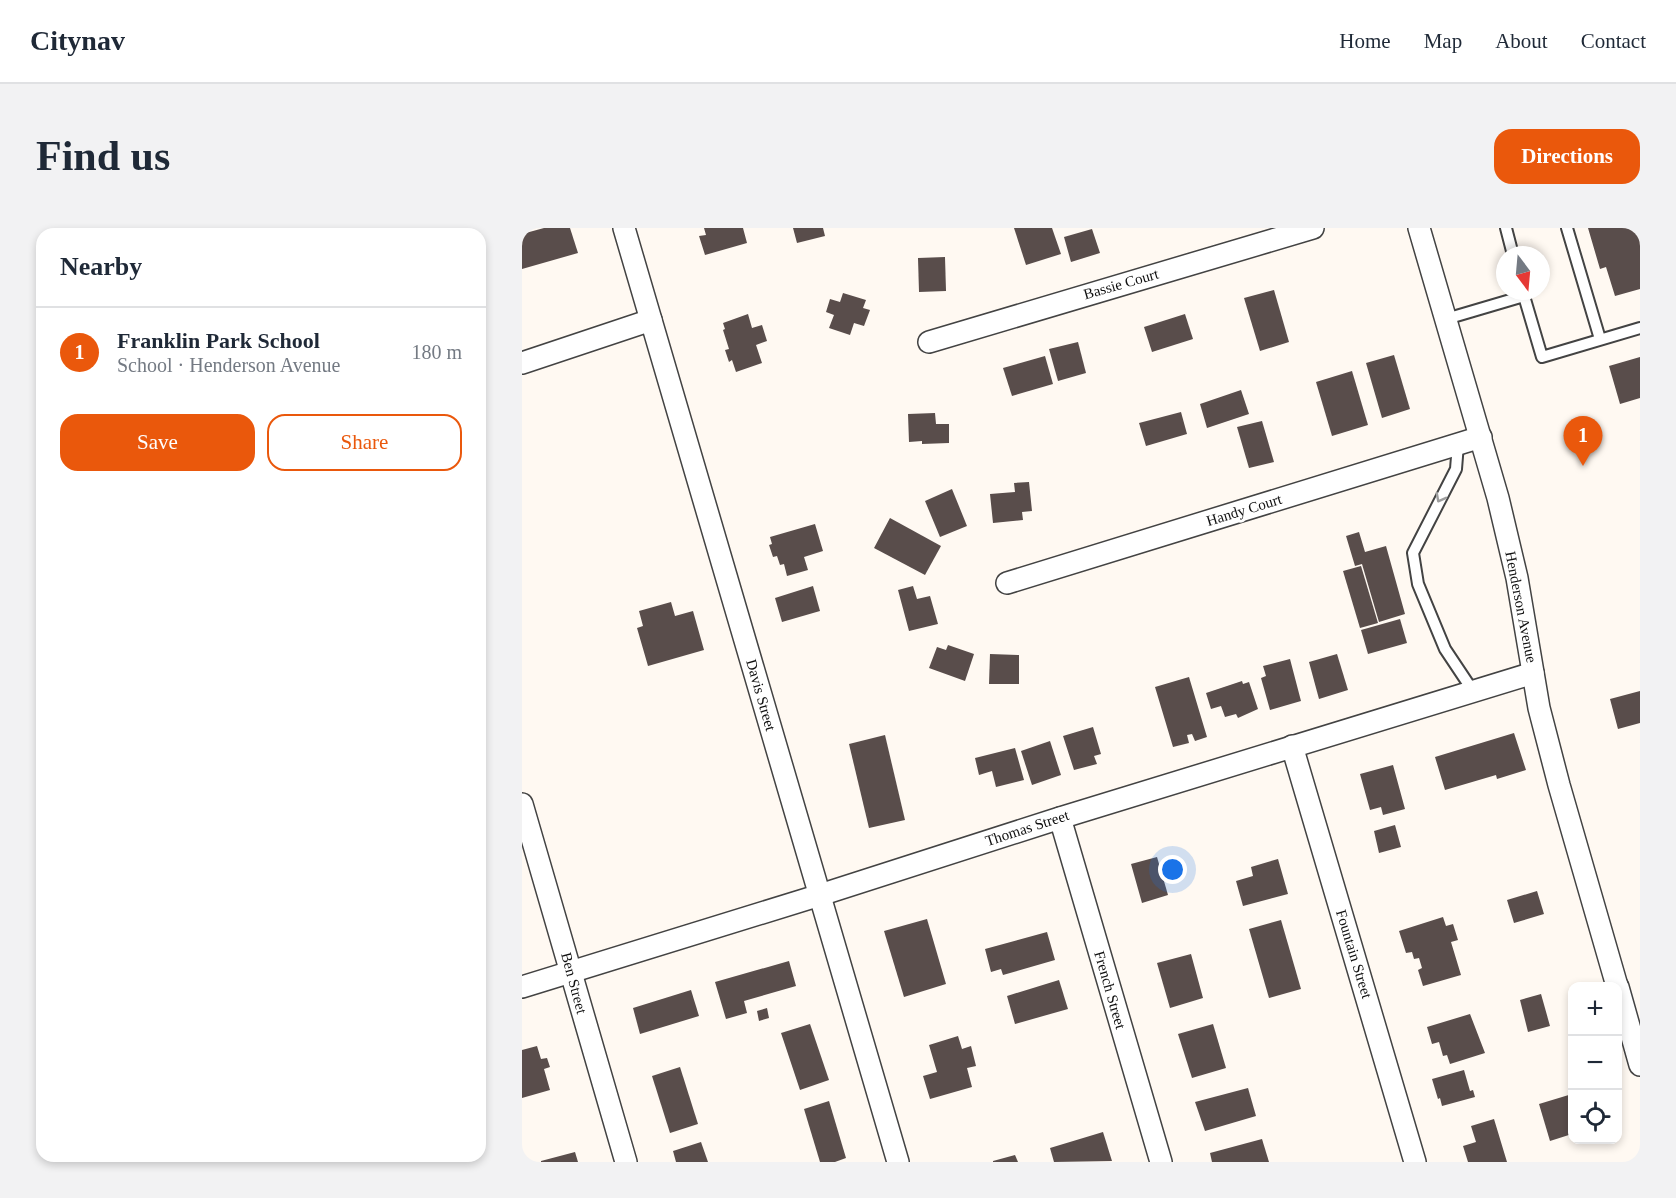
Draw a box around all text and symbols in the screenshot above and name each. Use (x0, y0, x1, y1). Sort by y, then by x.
text: Citynav (30, 25, 125, 56)
text: Home (1339, 29, 1391, 53)
text: Map (1424, 29, 1462, 53)
text: About (1495, 29, 1548, 53)
text: Contact (1581, 29, 1646, 53)
button: Directions (1494, 129, 1640, 184)
text: Find us (36, 133, 170, 179)
north arrow (1496, 246, 1550, 300)
text: Nearby (60, 252, 142, 281)
street label: Bassie Court (1082, 265, 1161, 302)
text: Franklin Park School (117, 328, 320, 353)
text: 1 (75, 341, 85, 363)
text: 180 m (411, 341, 462, 363)
text: School · Henderson Avenue (117, 354, 340, 376)
button: Save (60, 414, 255, 471)
button: Share (267, 414, 462, 471)
pin: 1 (1564, 416, 1602, 466)
street label: Handy Court (1204, 491, 1284, 529)
one-way arrow (1436, 492, 1447, 503)
street label: Henderson Avenue (1502, 550, 1540, 665)
street label: Davis Street (743, 657, 779, 733)
street label: Thomas Street (983, 807, 1072, 849)
your location (1158, 855, 1187, 884)
street label: Fountain Street (1333, 908, 1375, 1001)
street label: French Street (1091, 949, 1129, 1032)
street label: Ben Street (558, 951, 590, 1016)
map controls (1568, 982, 1622, 1144)
button: + (1568, 982, 1622, 1036)
button: − (1568, 1036, 1622, 1090)
button: locate (1568, 1090, 1622, 1144)

